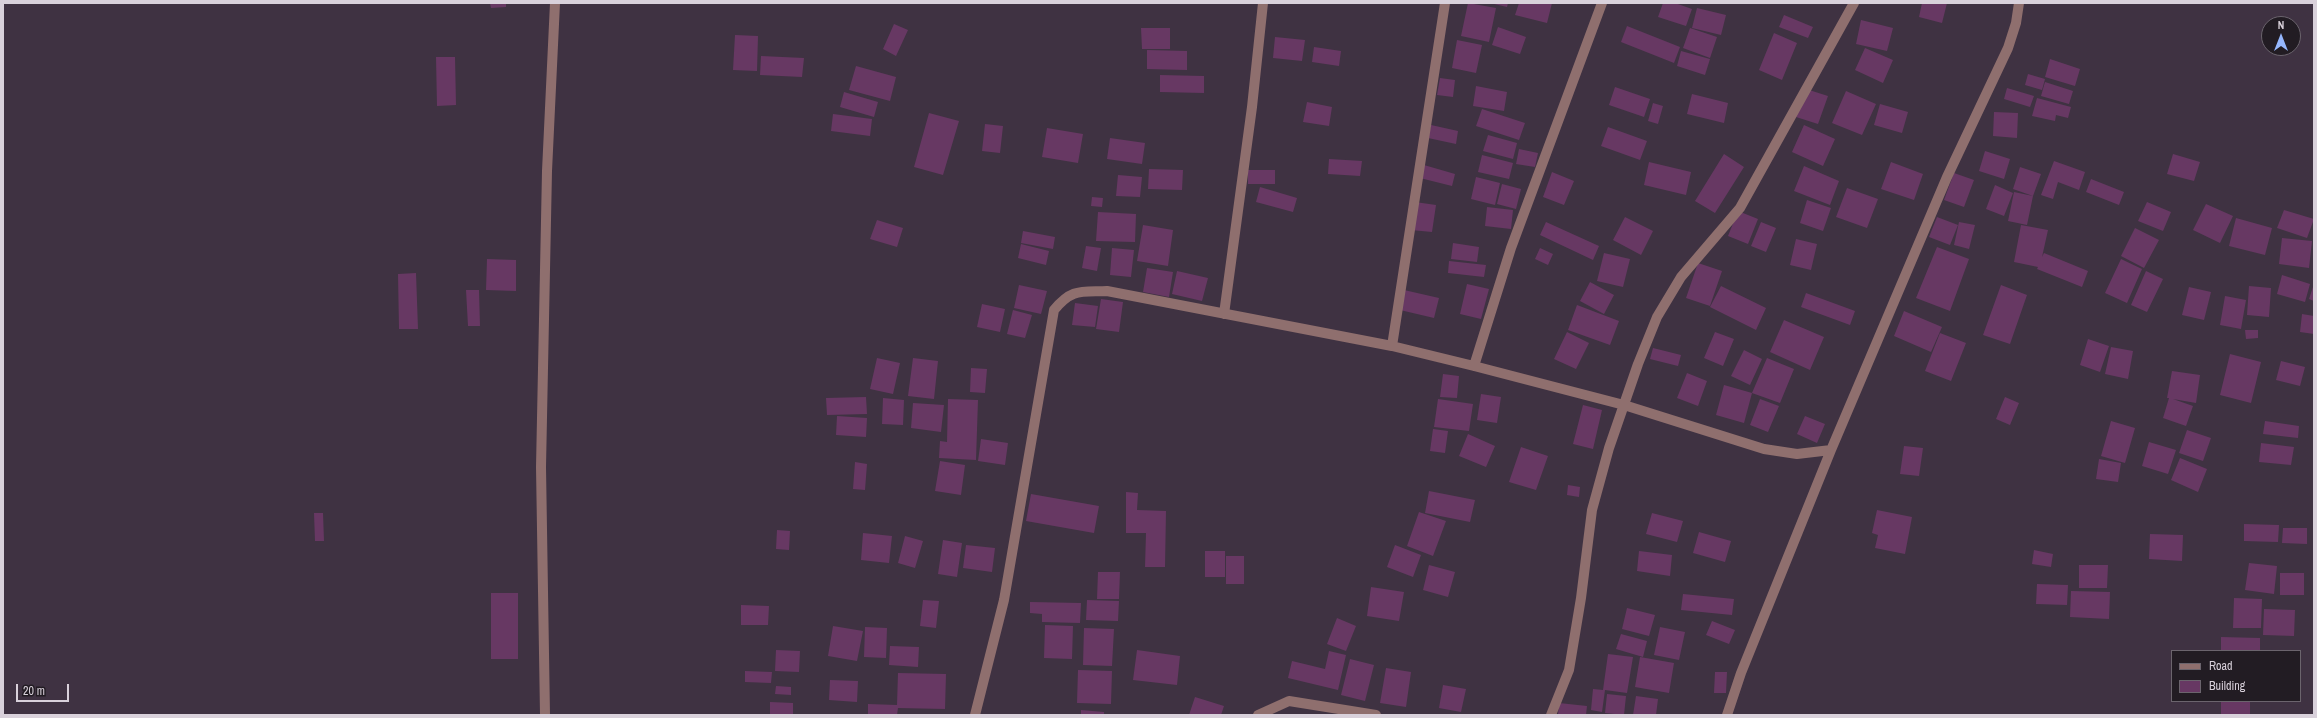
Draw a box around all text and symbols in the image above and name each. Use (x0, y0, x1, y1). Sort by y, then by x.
north arrow (2261, 16, 2301, 56)
text: N (2278, 18, 2284, 32)
legend (2171, 650, 2301, 702)
text: Road (2209, 658, 2233, 674)
scale bar (18, 676, 71, 702)
text: Building (2209, 678, 2245, 694)
text: 20 m (23, 683, 45, 699)

